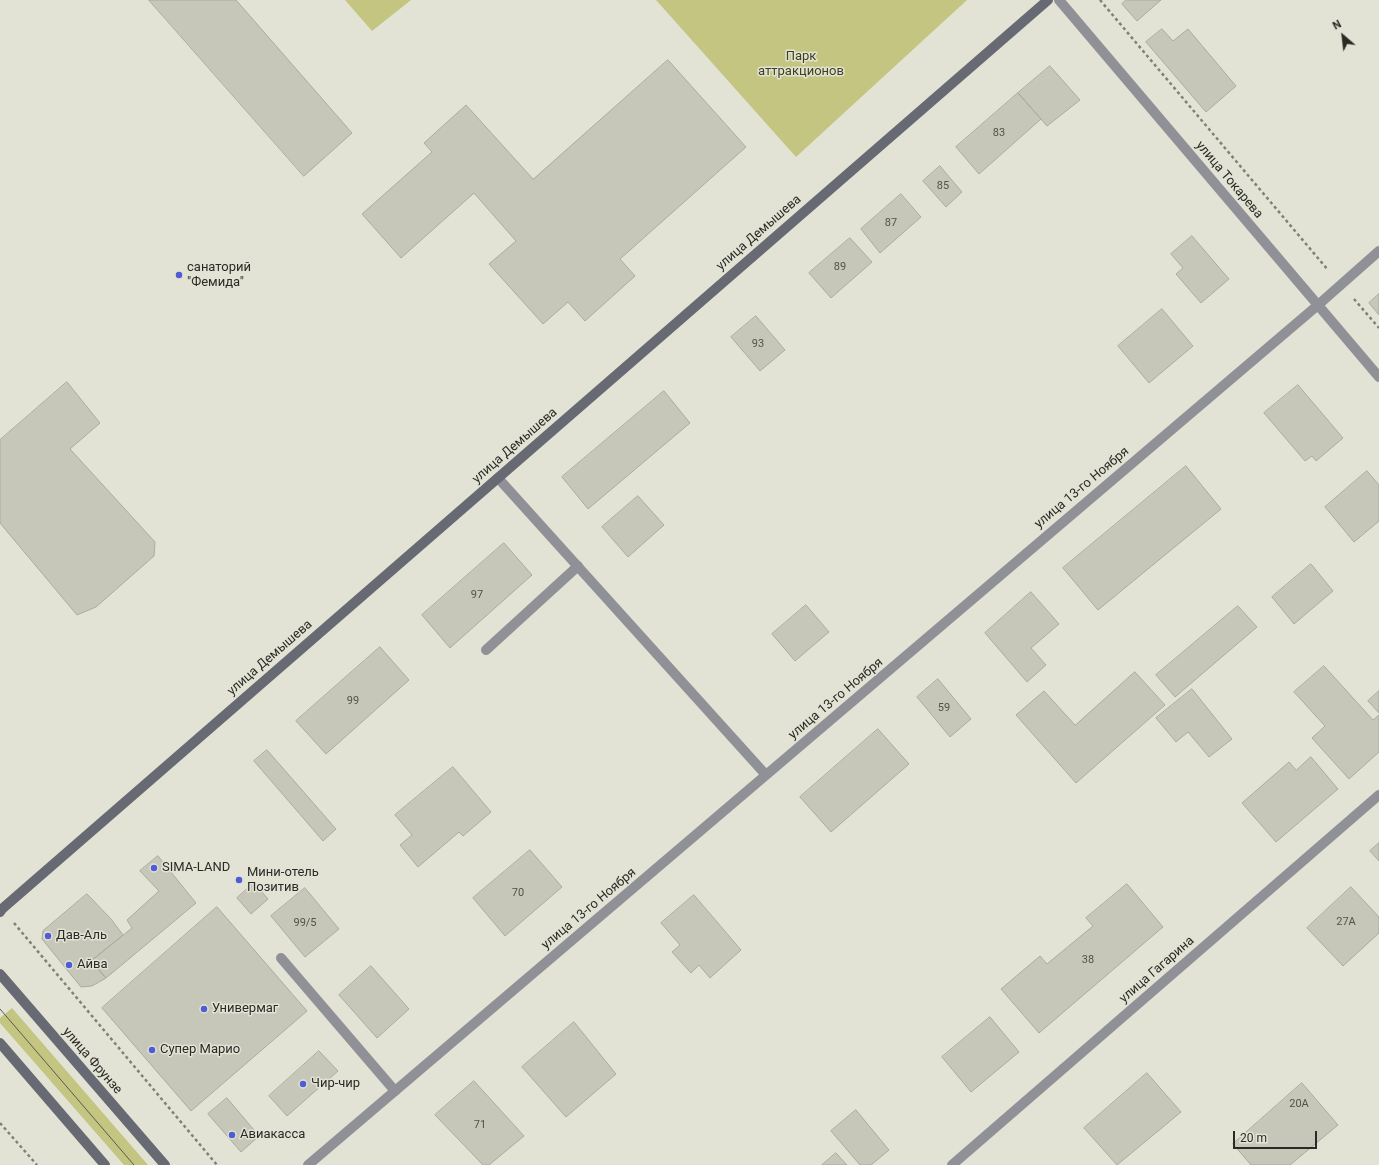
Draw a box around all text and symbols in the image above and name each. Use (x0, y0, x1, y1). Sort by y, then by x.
north arrow (1323, 16, 1363, 56)
text: N (1331, 17, 1344, 33)
park label: Парк аттракционов (758, 49, 844, 80)
house number: 83 (993, 126, 1005, 140)
street label: улица Токарева (1192, 138, 1266, 222)
house number: 85 (937, 179, 949, 193)
street label: улица Демышева (713, 192, 805, 274)
house number: 87 (885, 216, 897, 230)
place label: санаторий "Фемида" (187, 260, 251, 291)
house number: 89 (834, 260, 846, 274)
marker: санаторий "Фемида" (174, 270, 184, 280)
house number: 93 (752, 337, 764, 351)
street label: улица Демышева (469, 405, 561, 487)
street label: улица 13-го Ноября (1032, 444, 1132, 532)
house number: 97 (471, 588, 483, 602)
street label: улица Демышева (224, 617, 316, 699)
street label: улица 13-го Ноября (786, 655, 886, 743)
house number: 99 (347, 694, 359, 708)
house number: 59 (938, 701, 950, 715)
place label: SIMA-LAND (162, 860, 230, 876)
marker: SIMA-LAND (149, 863, 159, 873)
place label: Мини-отель Позитив (247, 865, 319, 896)
street label: улица 13-го Ноября (539, 865, 639, 953)
marker: Мини-отель Позитив (234, 875, 244, 885)
house number: 70 (512, 886, 524, 900)
house number: 27А (1336, 915, 1356, 929)
house number: 99/5 (293, 916, 317, 930)
place label: Дав-Аль (56, 928, 107, 944)
marker: Дав-Аль (43, 931, 53, 941)
street label: улица Гагарина (1116, 933, 1198, 1007)
house number: 38 (1082, 953, 1094, 967)
place label: Айва (77, 957, 107, 973)
marker: Айва (64, 960, 74, 970)
place label: Универмаг (212, 1001, 278, 1017)
marker: Универмаг (199, 1004, 209, 1014)
street label: улица Фрунзе (59, 1024, 125, 1098)
place label: Супер Марио (160, 1042, 240, 1058)
marker: Супер Марио (147, 1045, 157, 1055)
place label: Чир-чир (311, 1076, 360, 1092)
marker: Чир-чир (298, 1079, 308, 1089)
house number: 20А (1289, 1097, 1309, 1111)
house number: 71 (474, 1118, 486, 1132)
scale bar (1235, 1123, 1319, 1149)
place label: Авиакасса (240, 1127, 305, 1143)
marker: Авиакасса (227, 1130, 237, 1140)
text: 20 m (1240, 1131, 1267, 1145)

